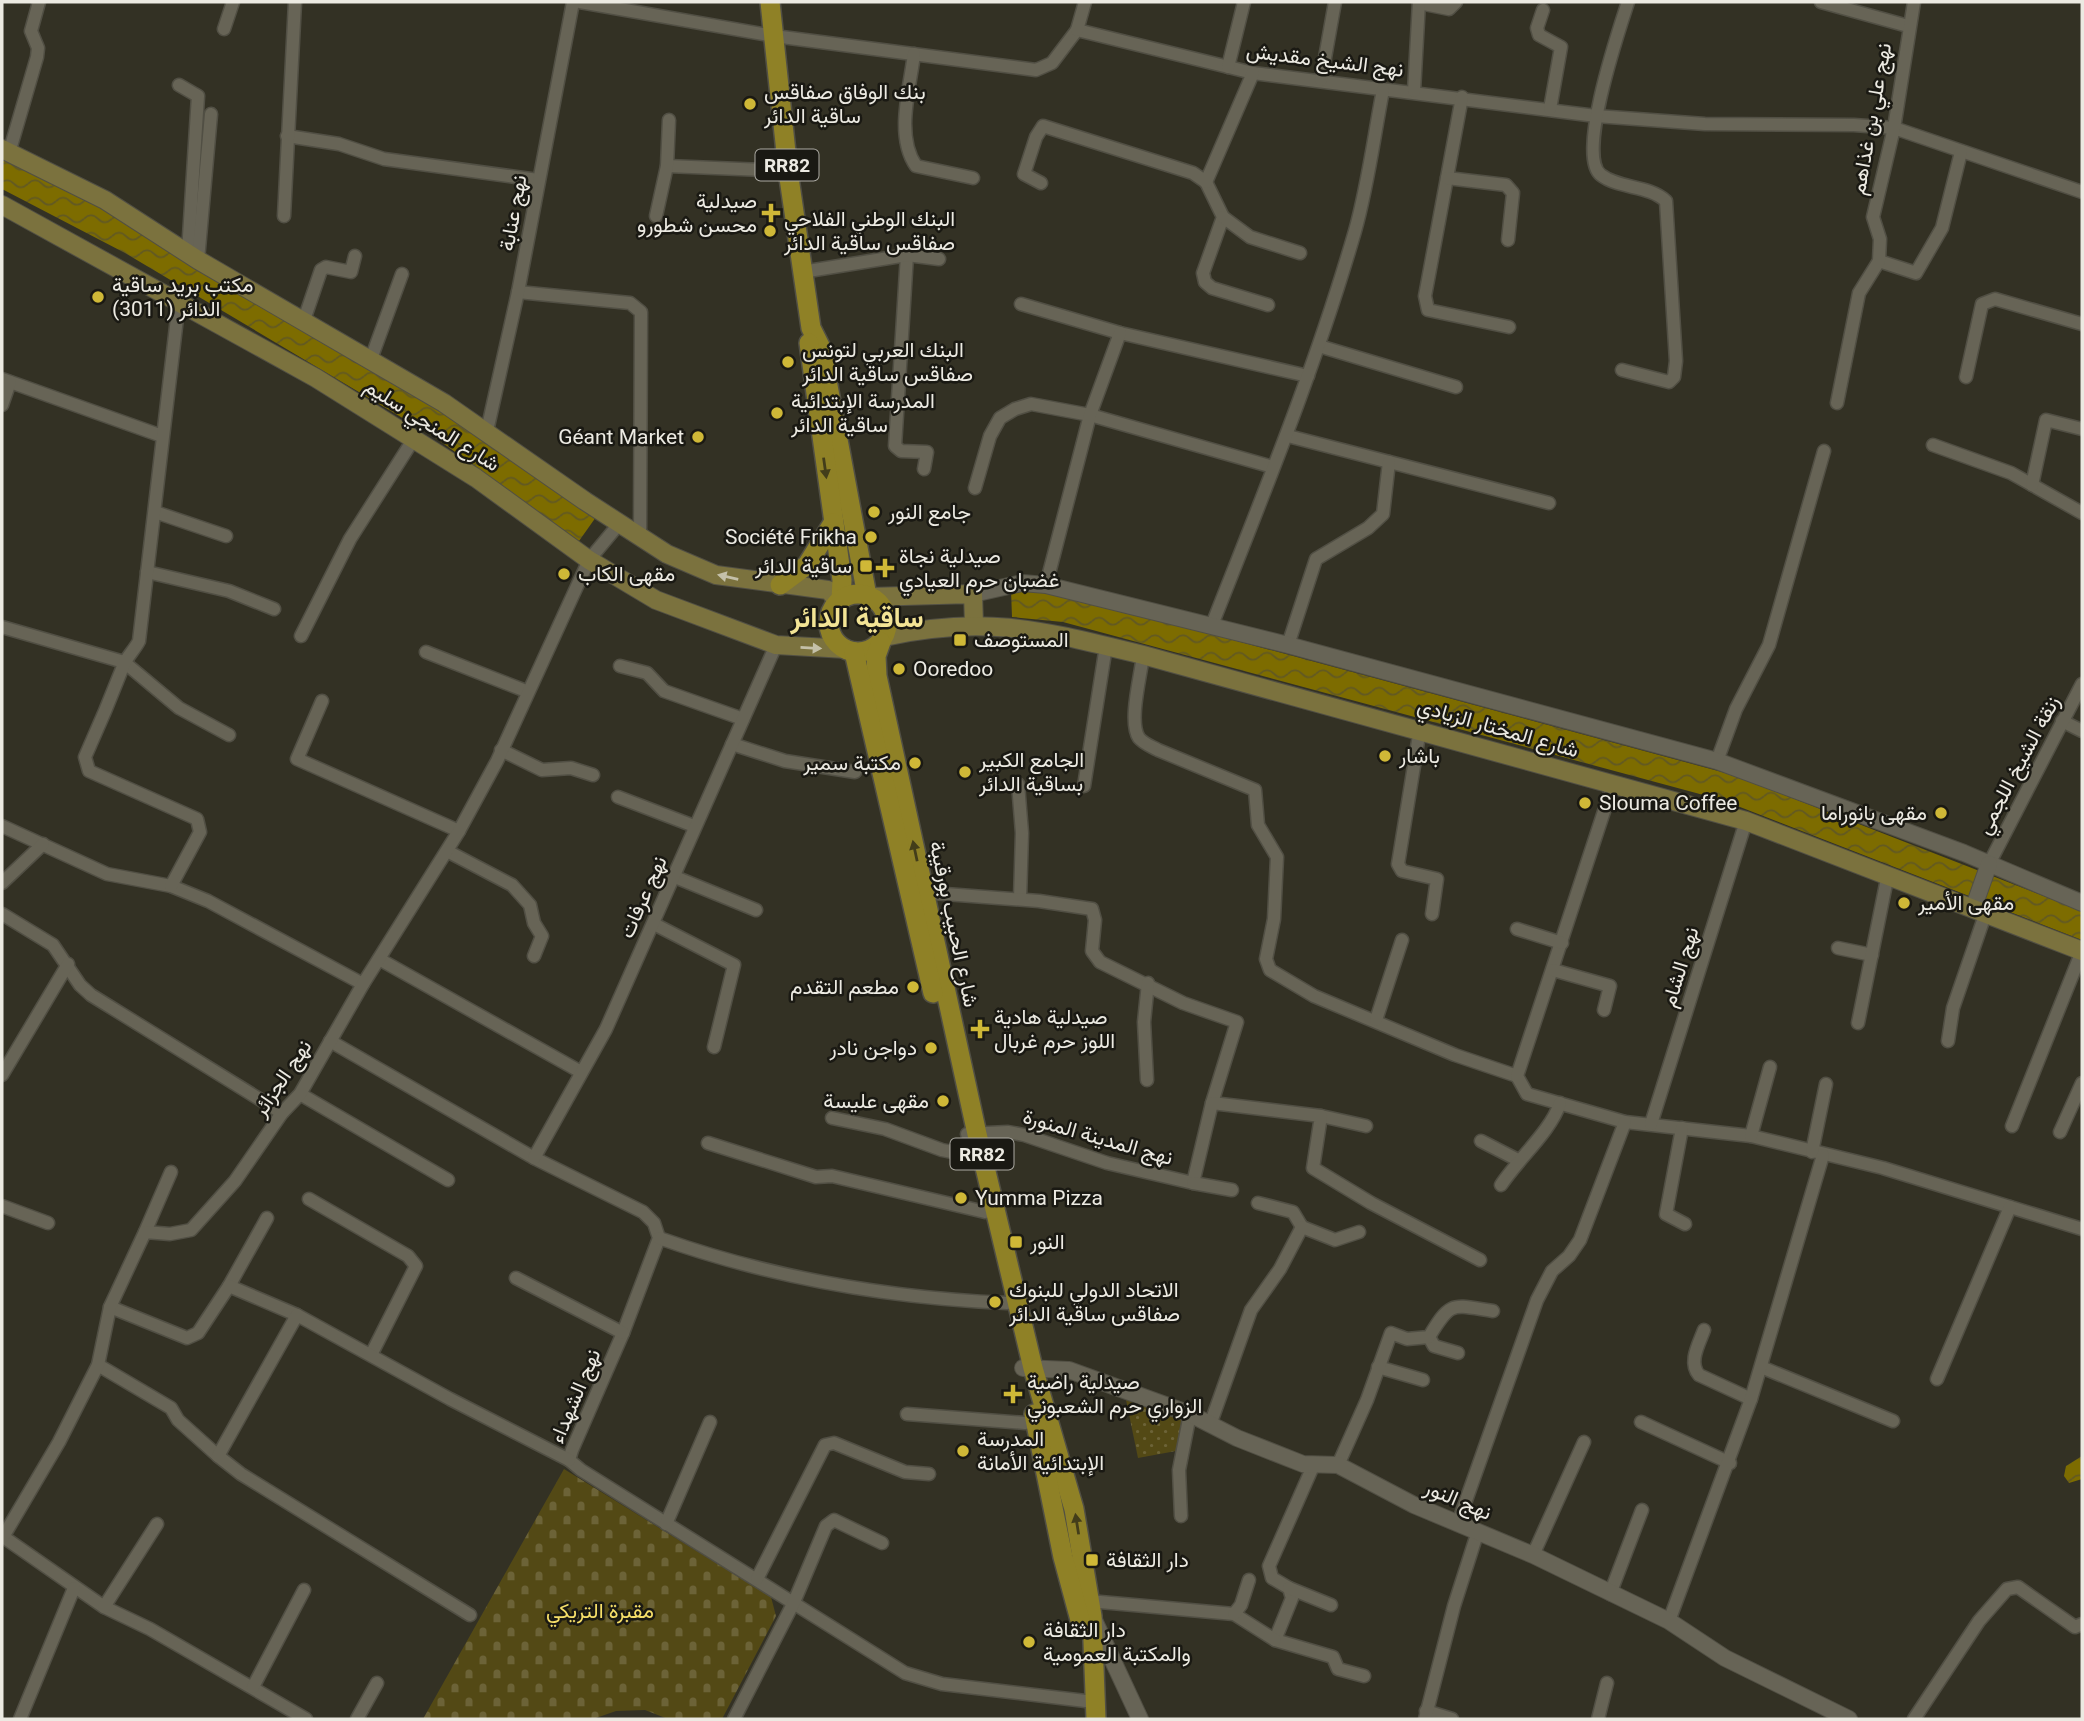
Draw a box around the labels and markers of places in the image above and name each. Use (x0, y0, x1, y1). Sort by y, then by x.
place label: بنك الوفاق صفاقس ساقية الدائر (763, 80, 926, 129)
marker: بنك الوفاق صفاقس ساقية الدائر (742, 96, 758, 112)
place label: صيدلية محسن شطورو (637, 189, 757, 238)
marker: صيدلية محسن شطورو (763, 205, 779, 221)
place label: البنك الوطني الفلاحي صفاقس ساقية الدائر (783, 207, 955, 256)
marker: البنك الوطني الفلاحي صفاقس ساقية الدائر (762, 223, 778, 239)
place label: مكتب بريد ساقية الدائر (3011) (112, 273, 254, 322)
marker: مكتب بريد ساقية الدائر (3011) (90, 289, 106, 305)
place label: البنك العربي لتونس صفاقس ساقية الدائر (801, 338, 973, 387)
marker: البنك العربي لتونس صفاقس ساقية الدائر (780, 354, 796, 370)
place label: المدرسة الإبتدائية ساقية الدائر (790, 389, 935, 438)
marker: المدرسة الإبتدائية ساقية الدائر (769, 405, 785, 421)
place label: Géant Market (558, 425, 684, 449)
marker: Géant Market (690, 429, 706, 445)
place label: جامع النور (887, 500, 971, 526)
marker: جامع النور (866, 504, 882, 520)
place label: Société Frikha (725, 525, 857, 549)
marker: Société Frikha (863, 529, 879, 545)
place label: صيدلية نجاة غضبان حرم العيادي (899, 544, 1059, 597)
place label: ساقية الدائر (754, 554, 852, 579)
marker: ساقية الدائر (858, 558, 874, 574)
marker: صيدلية نجاة غضبان حرم العيادي (877, 560, 893, 576)
place label: مقهى الكاب (578, 562, 675, 587)
marker: مقهى الكاب (556, 566, 572, 582)
place label: المستوصف (974, 628, 1069, 653)
marker: المستوصف (952, 632, 968, 648)
place label: Ooredoo (913, 657, 993, 681)
marker: Ooredoo (891, 661, 907, 677)
place label: باشار (1398, 744, 1440, 769)
place label: الجامع الكبير بساقية الدائر (978, 748, 1084, 797)
marker: باشار (1377, 748, 1393, 764)
place label: مكتبة سمير (802, 751, 901, 776)
marker: مكتبة سمير (907, 755, 923, 771)
marker: الجامع الكبير بساقية الدائر (957, 764, 973, 780)
place label: Slouma Coffee (1599, 791, 1737, 815)
marker: Slouma Coffee (1577, 795, 1593, 811)
place label: مقهى بانوراما (1821, 801, 1927, 826)
marker: مقهى بانوراما (1933, 805, 1949, 821)
place label: مقهى الأمير (1917, 891, 2014, 916)
marker: مقهى الأمير (1896, 895, 1912, 911)
place label: مطعم التقدم (790, 975, 899, 1001)
marker: مطعم التقدم (905, 979, 921, 995)
place label: صيدلية هادية اللوز حرم غربال (994, 1005, 1115, 1055)
marker: صيدلية هادية اللوز حرم غربال (972, 1021, 988, 1037)
place label: دواجن نادر (829, 1036, 917, 1061)
marker: دواجن نادر (923, 1040, 939, 1056)
place label: مقهى عليسة (823, 1089, 929, 1114)
marker: مقهى عليسة (935, 1093, 951, 1109)
place label: Yumma Pizza (975, 1186, 1103, 1210)
marker: Yumma Pizza (953, 1190, 969, 1206)
place label: النور (1029, 1230, 1065, 1255)
marker: النور (1008, 1234, 1024, 1250)
place label: الاتحاد الدولي للبنوك صفاقس ساقية الدائر (1008, 1278, 1180, 1327)
marker: الاتحاد الدولي للبنوك صفاقس ساقية الدائر (987, 1294, 1003, 1310)
place label: صيدلية راضية الزواري حرم الشعبوني (1027, 1370, 1202, 1423)
marker: صيدلية راضية الزواري حرم الشعبوني (1005, 1386, 1021, 1402)
place label: المدرسة الإبتدائية الأمانة (977, 1427, 1104, 1477)
marker: المدرسة الإبتدائية الأمانة (955, 1443, 971, 1459)
place label: دار الثقافة (1106, 1548, 1189, 1573)
marker: دار الثقافة (1084, 1552, 1100, 1568)
place label: دار الثقافة والمكتبة العمومية (1043, 1618, 1191, 1667)
marker: دار الثقافة والمكتبة العمومية (1021, 1634, 1037, 1650)

